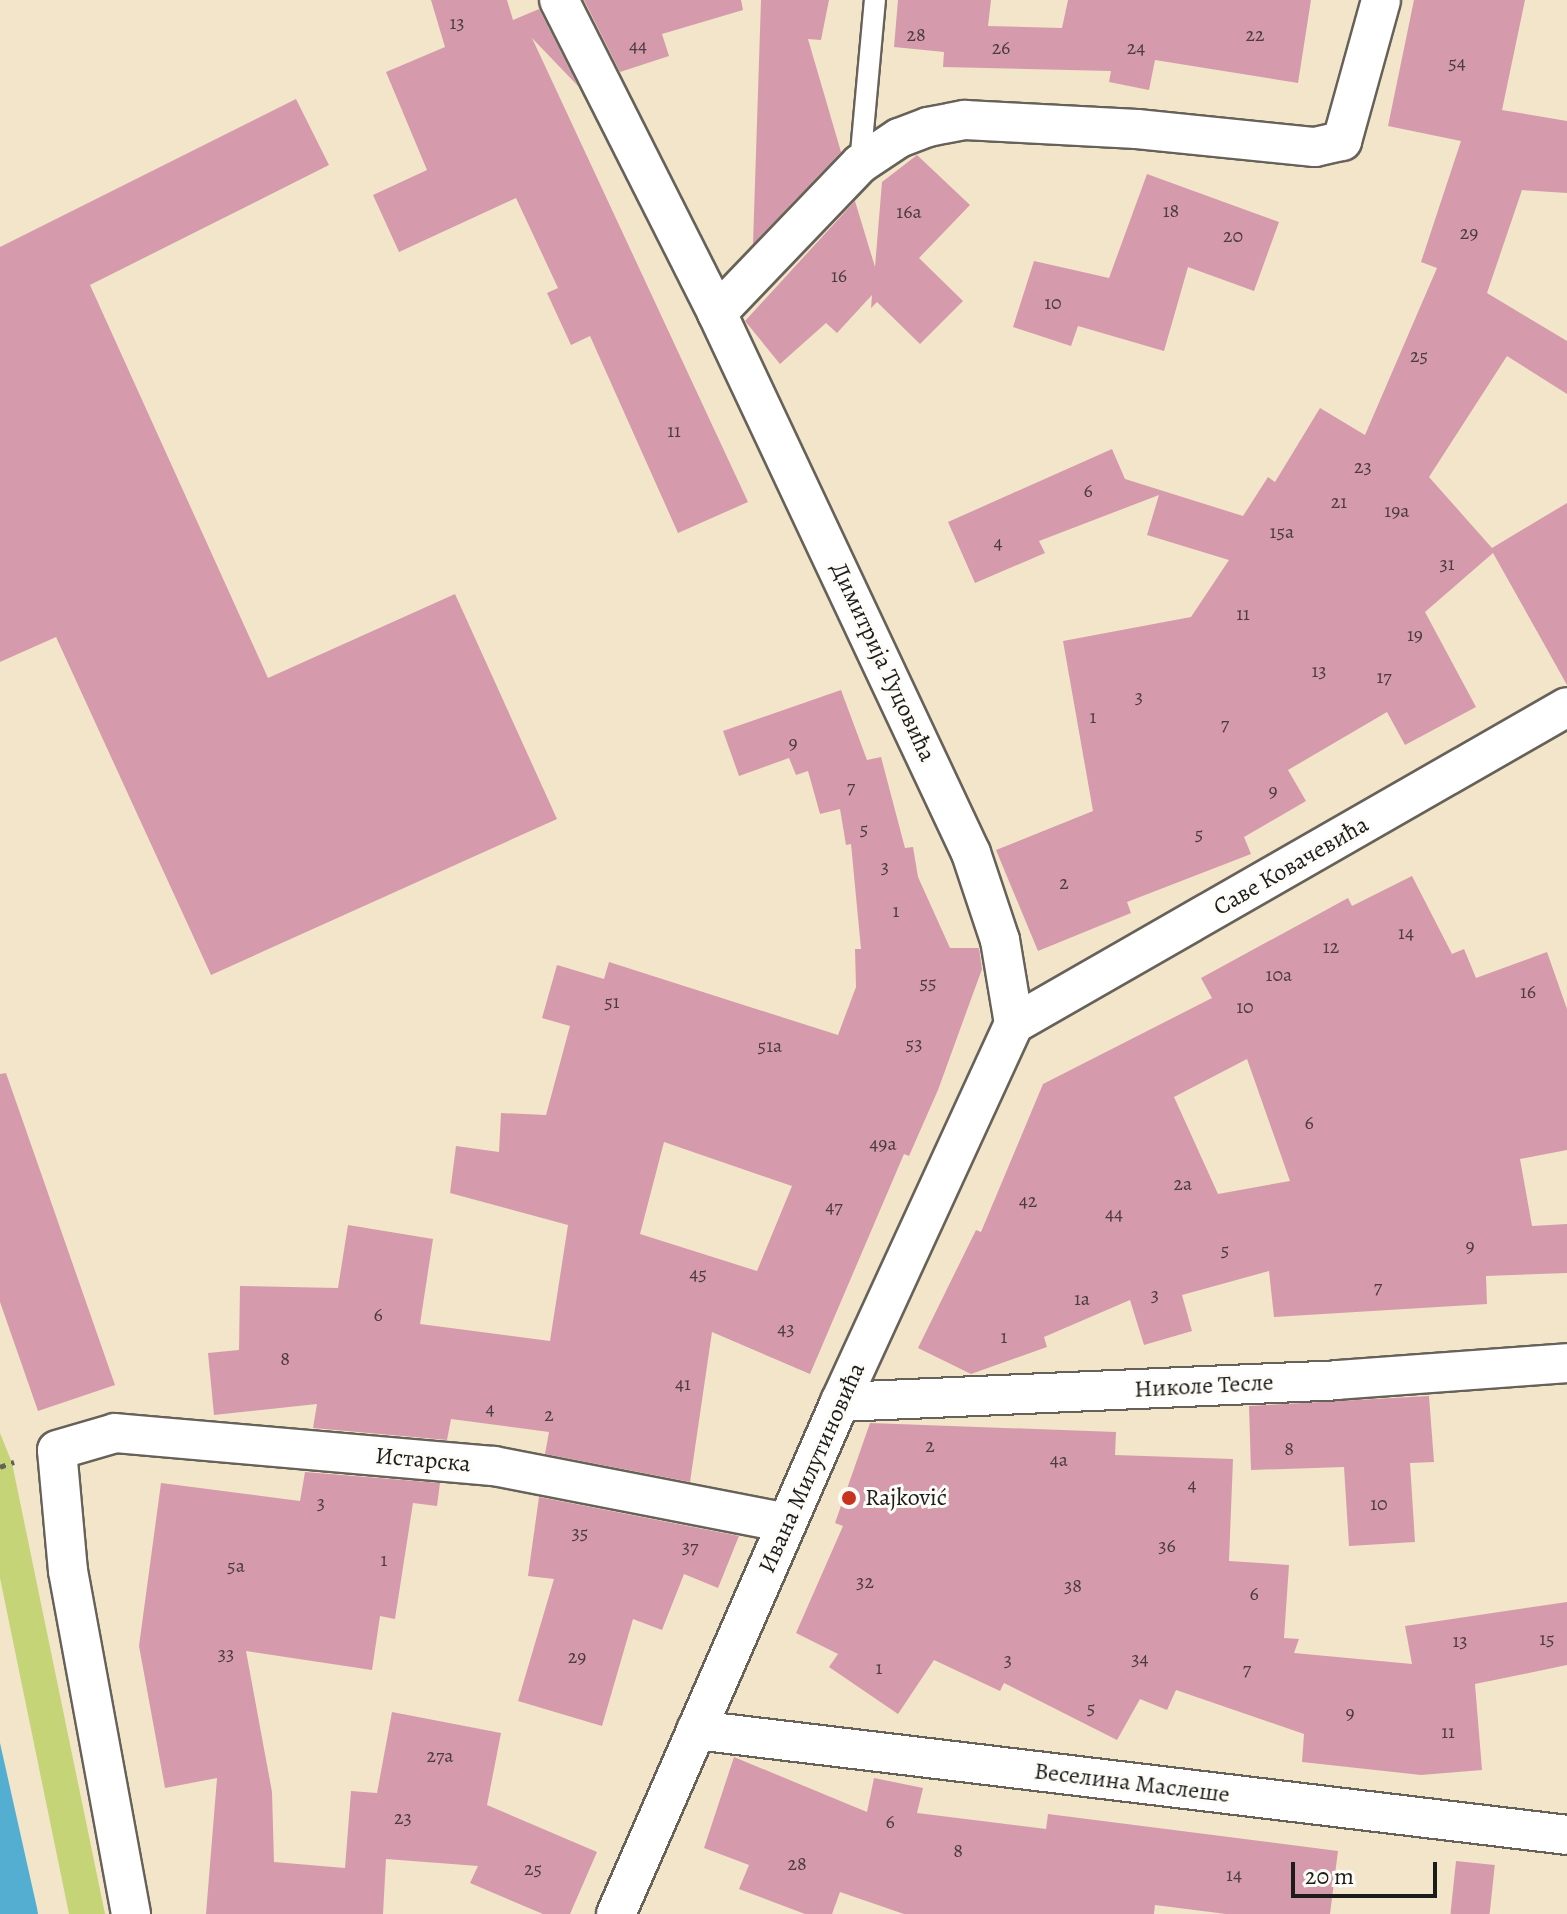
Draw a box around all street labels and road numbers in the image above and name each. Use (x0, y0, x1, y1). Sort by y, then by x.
street label: Димитрија Туцовића (824, 558, 942, 766)
street label: Саве Ковачевића (1208, 810, 1374, 922)
street label: Ивана Милутиновића (753, 1358, 871, 1578)
street label: Николе Тесле (1134, 1368, 1274, 1404)
street label: Истарска (374, 1441, 472, 1479)
street label: Веселина Маслеше (1033, 1757, 1231, 1809)

